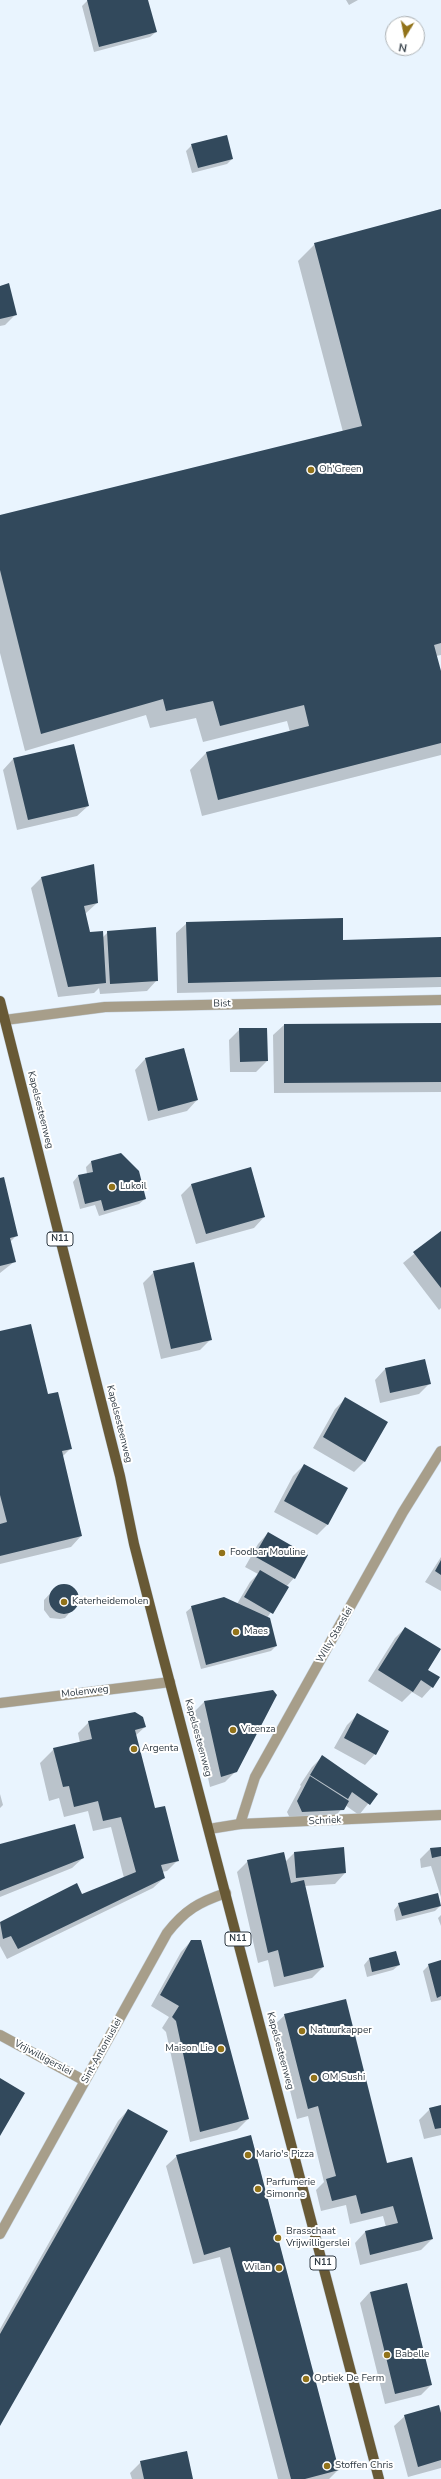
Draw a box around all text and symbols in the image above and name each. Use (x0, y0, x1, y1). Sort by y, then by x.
north arrow (385, 16, 425, 56)
text: N (398, 39, 408, 55)
place label: Oh'Green (319, 464, 362, 476)
marker: Oh'Green (306, 465, 316, 475)
street label: Bist (213, 998, 231, 1010)
street label: Kapelsesteenweg (25, 1070, 55, 1150)
place label: Lukoil (120, 1181, 147, 1193)
marker: Lukoil (107, 1182, 117, 1192)
road number: N11 (47, 1232, 73, 1246)
street label: Kapelsesteenweg (104, 1384, 134, 1464)
place label: Foodbar Mouline (230, 1547, 306, 1559)
marker: Foodbar Mouline (217, 1548, 227, 1558)
place label: Katerheidemolen (72, 1596, 148, 1608)
marker: Katerheidemolen (59, 1597, 69, 1607)
street label: Willy Staeslei (314, 1605, 356, 1665)
place label: Maes (244, 1626, 268, 1638)
marker: Maes (231, 1627, 241, 1637)
street label: Molenweg (61, 1683, 109, 1701)
street label: Kapelsesteenweg (182, 1698, 214, 1778)
place label: Vicenza (241, 1724, 276, 1736)
marker: Vicenza (228, 1725, 238, 1735)
place label: Argenta (142, 1743, 178, 1755)
marker: Argenta (129, 1744, 139, 1754)
street label: Schriek (308, 1814, 342, 1828)
road number: N11 (225, 1932, 251, 1946)
street label: Kapelsesteenweg (264, 2011, 296, 2091)
street label: Sint-Antoniuslei (79, 2016, 125, 2086)
place label: Natuurkapper (310, 2025, 372, 2037)
marker: Natuurkapper (297, 2026, 307, 2036)
street label: Vrijwilligerslei (12, 2038, 74, 2078)
place label: Maison Lie (165, 2043, 213, 2055)
marker: Maison Lie (216, 2044, 226, 2054)
place label: OM Sushi (322, 2072, 365, 2084)
marker: OM Sushi (309, 2073, 319, 2083)
place label: Mario's Pizza (256, 2149, 314, 2161)
marker: Mario's Pizza (243, 2150, 253, 2160)
place label: Parfumerie Simonne (266, 2177, 315, 2200)
marker: Parfumerie Simonne (253, 2184, 263, 2194)
place label: Brasschaat Vrijwilligerslei (286, 2226, 350, 2250)
marker: Brasschaat Vrijwilligerslei (273, 2233, 283, 2243)
road number: N11 (310, 2256, 336, 2270)
place label: Wilan (244, 2262, 271, 2274)
marker: Wilan (274, 2263, 284, 2273)
place label: Babelle (395, 2349, 429, 2361)
marker: Babelle (382, 2350, 392, 2360)
place label: Optiek De Ferm (314, 2373, 384, 2385)
marker: Optiek De Ferm (301, 2374, 311, 2384)
place label: Stoffen Chris (335, 2460, 393, 2472)
marker: Stoffen Chris (322, 2461, 332, 2471)

